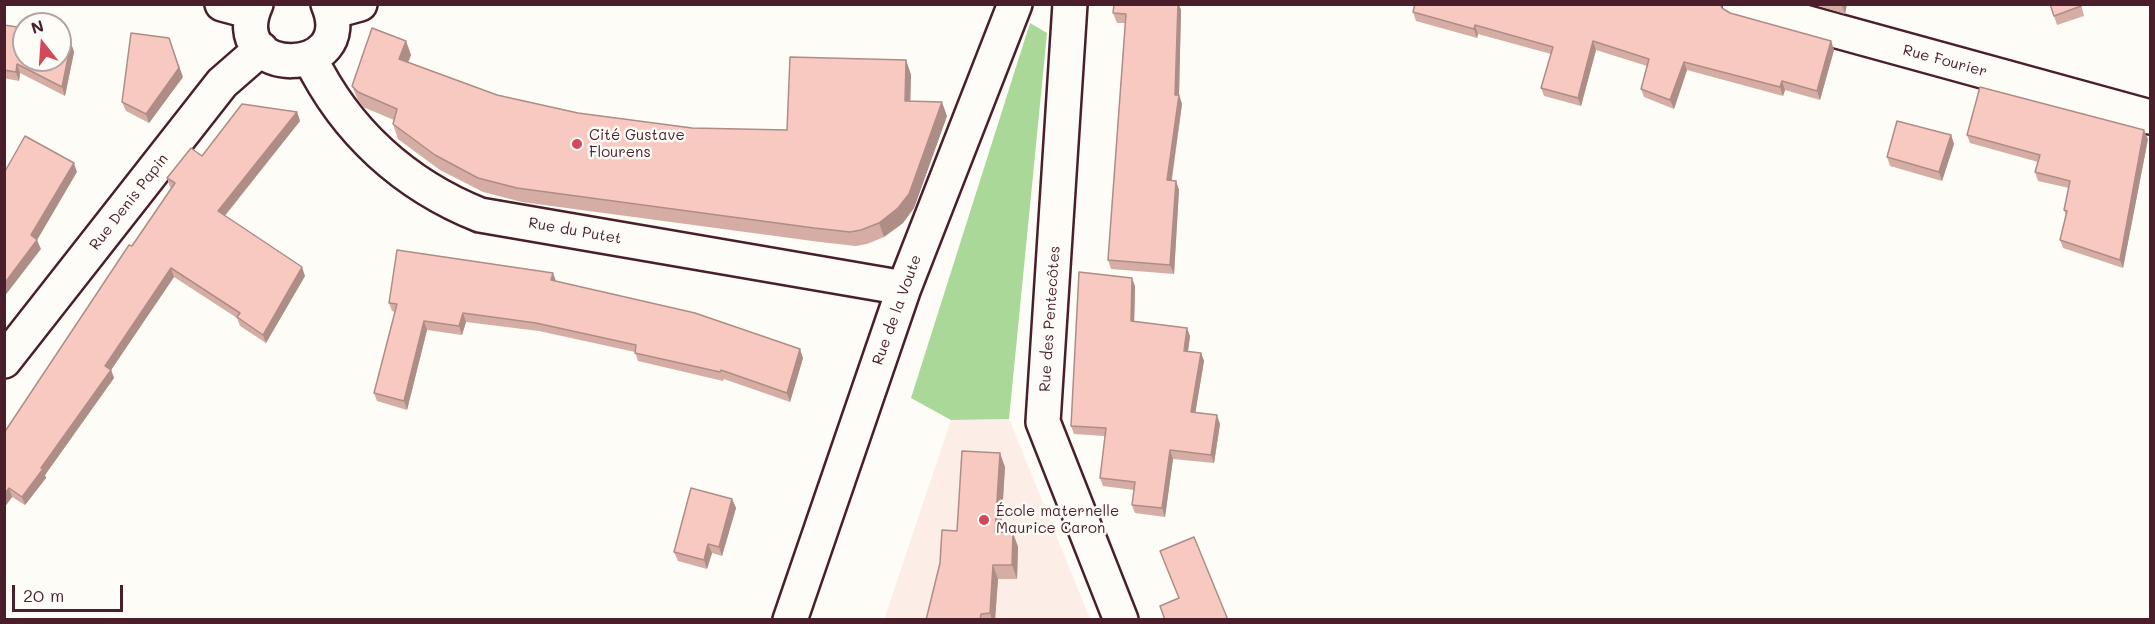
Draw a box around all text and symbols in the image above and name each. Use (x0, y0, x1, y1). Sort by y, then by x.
north arrow (12, 12, 72, 72)
text: N (28, 14, 46, 38)
street label: Rue Fourier (1901, 41, 1989, 81)
place label: Cité Gustave Flourens (589, 126, 685, 161)
marker: Cité Gustave Flourens (570, 137, 584, 151)
street label: Rue Denis Papin (86, 150, 172, 254)
street label: Rue du Putet (527, 214, 623, 248)
street label: Rue des Pentecôtes (1036, 245, 1064, 393)
street label: Rue de la Voute (869, 252, 925, 368)
place label: École maternelle Maurice Caron (996, 502, 1119, 537)
marker: École maternelle Maurice Caron (977, 513, 991, 527)
scale bar (15, 573, 126, 611)
text: 20 m (23, 583, 64, 607)

